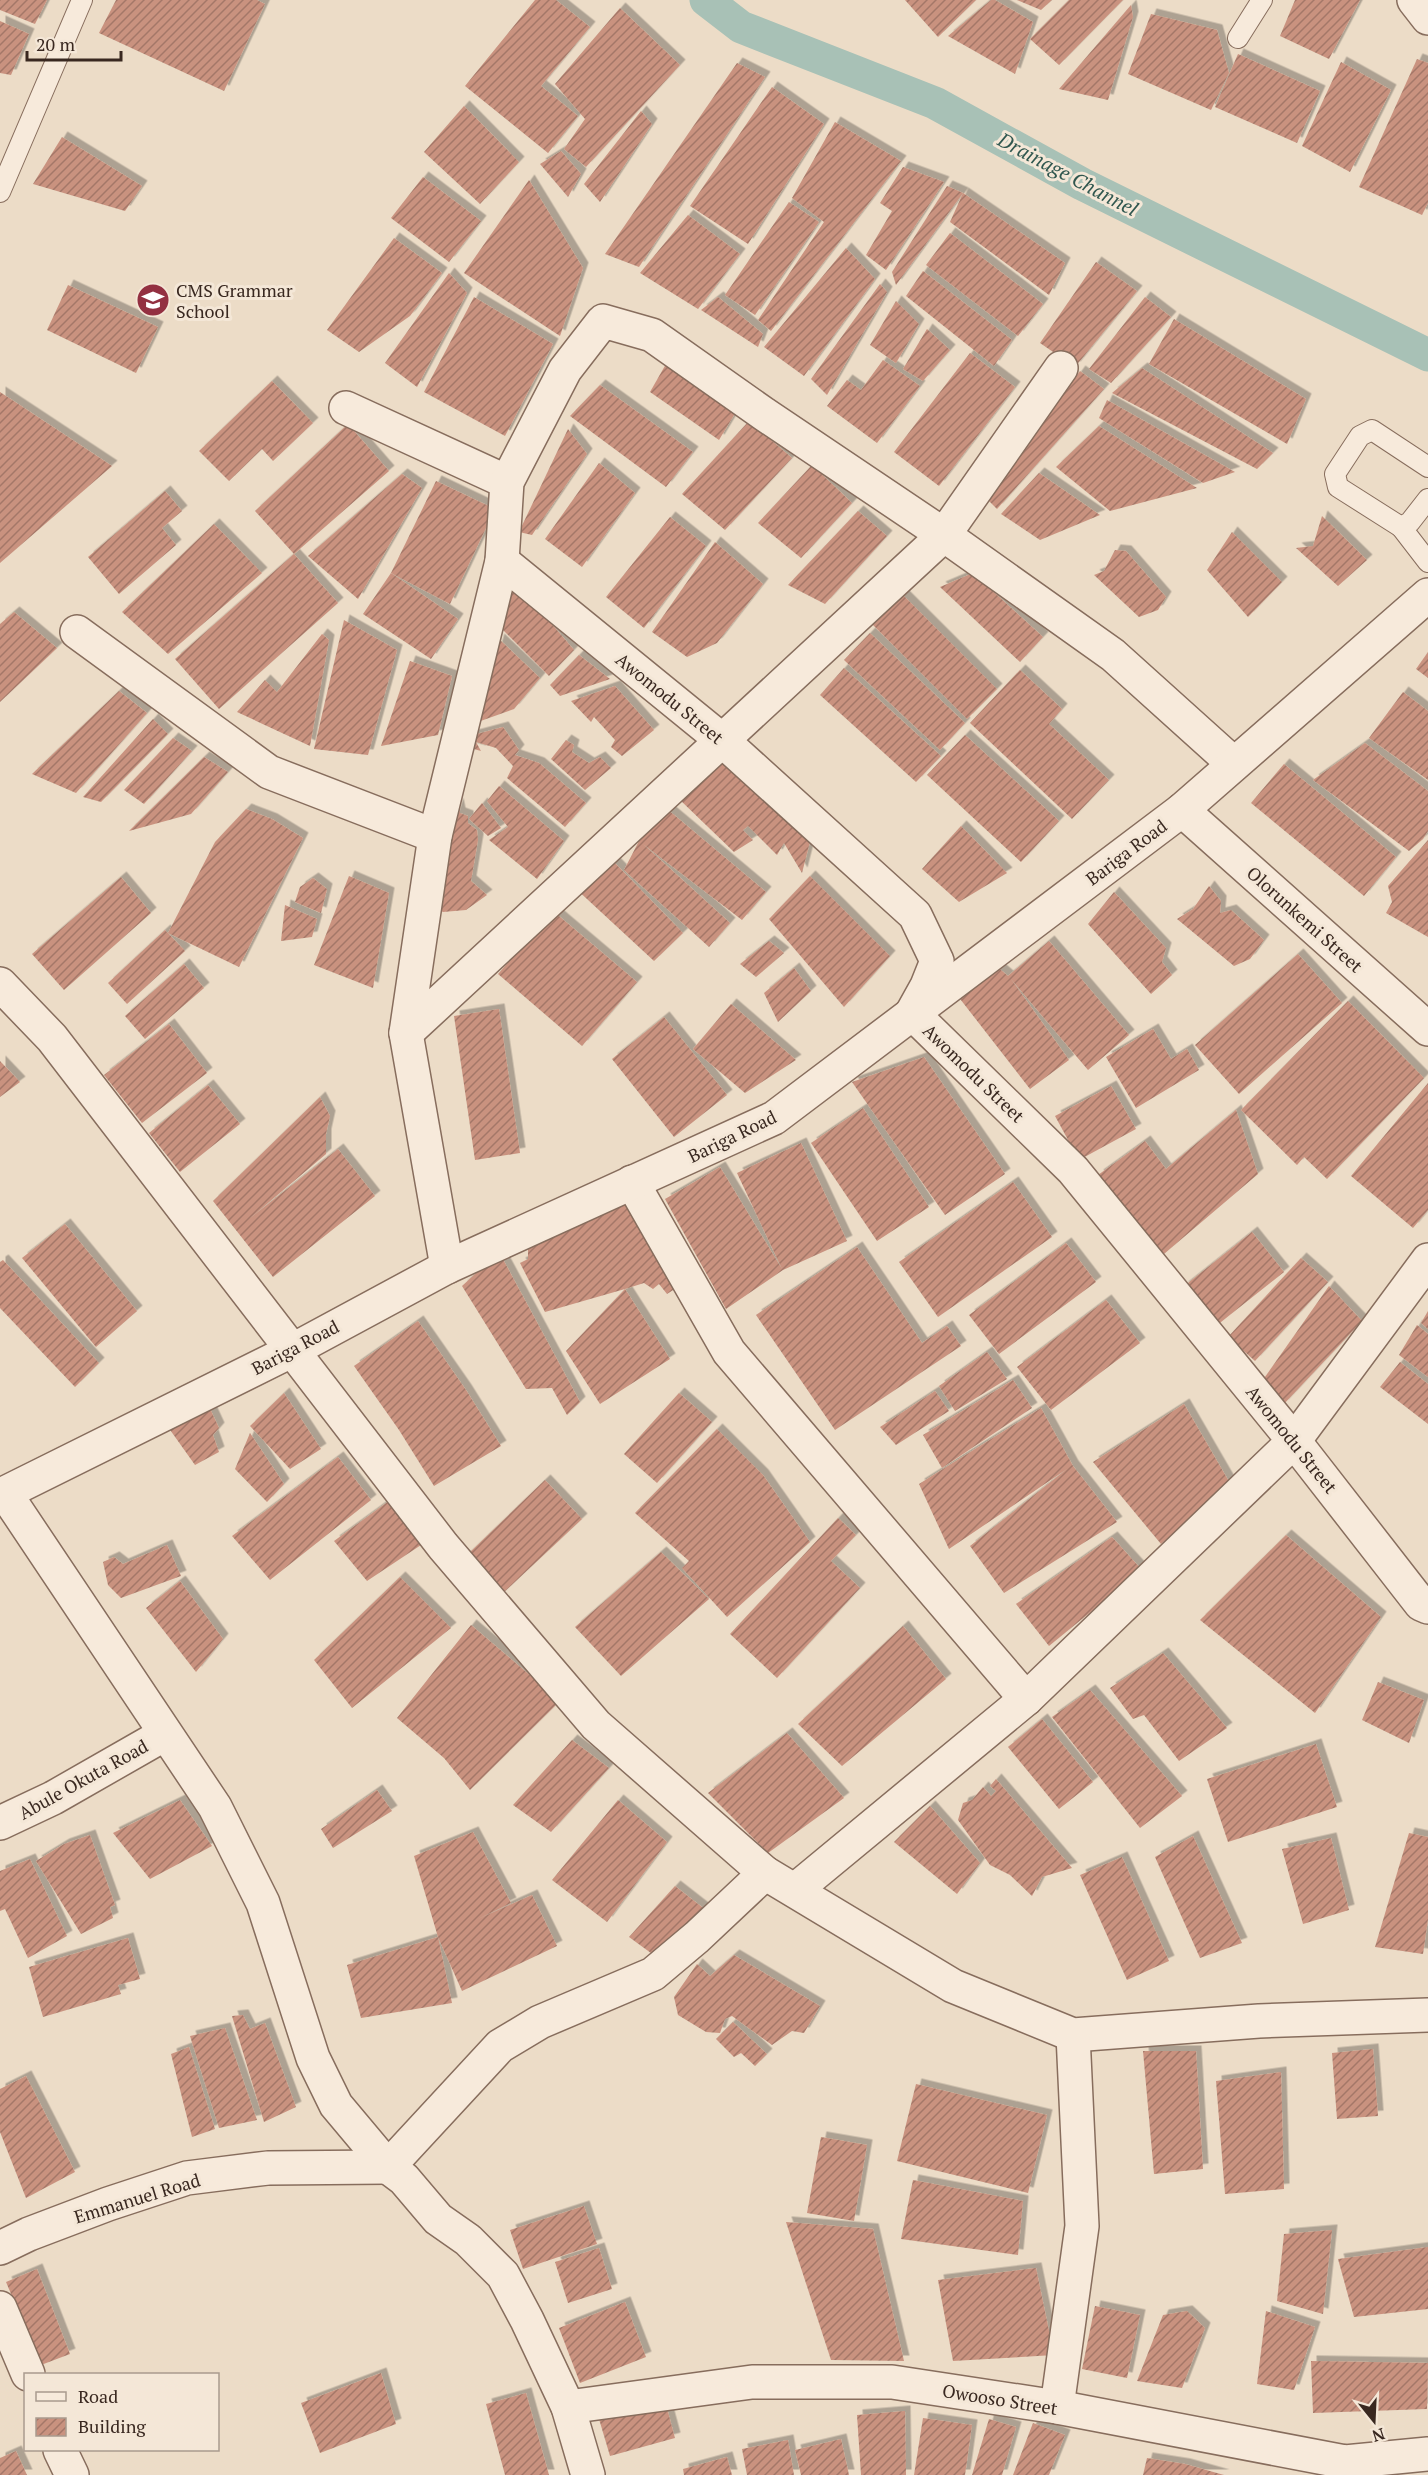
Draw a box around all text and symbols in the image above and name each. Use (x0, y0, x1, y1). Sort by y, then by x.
scale bar (27, 24, 122, 62)
text: 20 m (36, 32, 76, 56)
water label: Drainage Channel (992, 125, 1143, 222)
place label: CMS Grammar School (176, 278, 293, 323)
school or university icon: CMS Grammar School (135, 282, 171, 318)
street label: Awomodu Street (611, 647, 729, 749)
street label: Bariga Road (1081, 814, 1171, 890)
street label: Olorunkemi Street (1242, 861, 1368, 978)
street label: Awomodu Street (918, 1018, 1030, 1128)
street label: Bariga Road (684, 1104, 780, 1168)
street label: Bariga Road (247, 1314, 343, 1380)
street label: Awomodu Street (1241, 1380, 1343, 1498)
street label: Abule Okuta Road (14, 1733, 152, 1825)
street label: Emmanuel Road (71, 2167, 203, 2229)
legend (24, 2373, 219, 2451)
street label: Owooso Street (941, 2378, 1060, 2420)
text: Road (78, 2384, 118, 2408)
north arrow (1344, 2391, 1404, 2451)
text: Building (78, 2414, 146, 2438)
text: N (1369, 2423, 1388, 2448)

